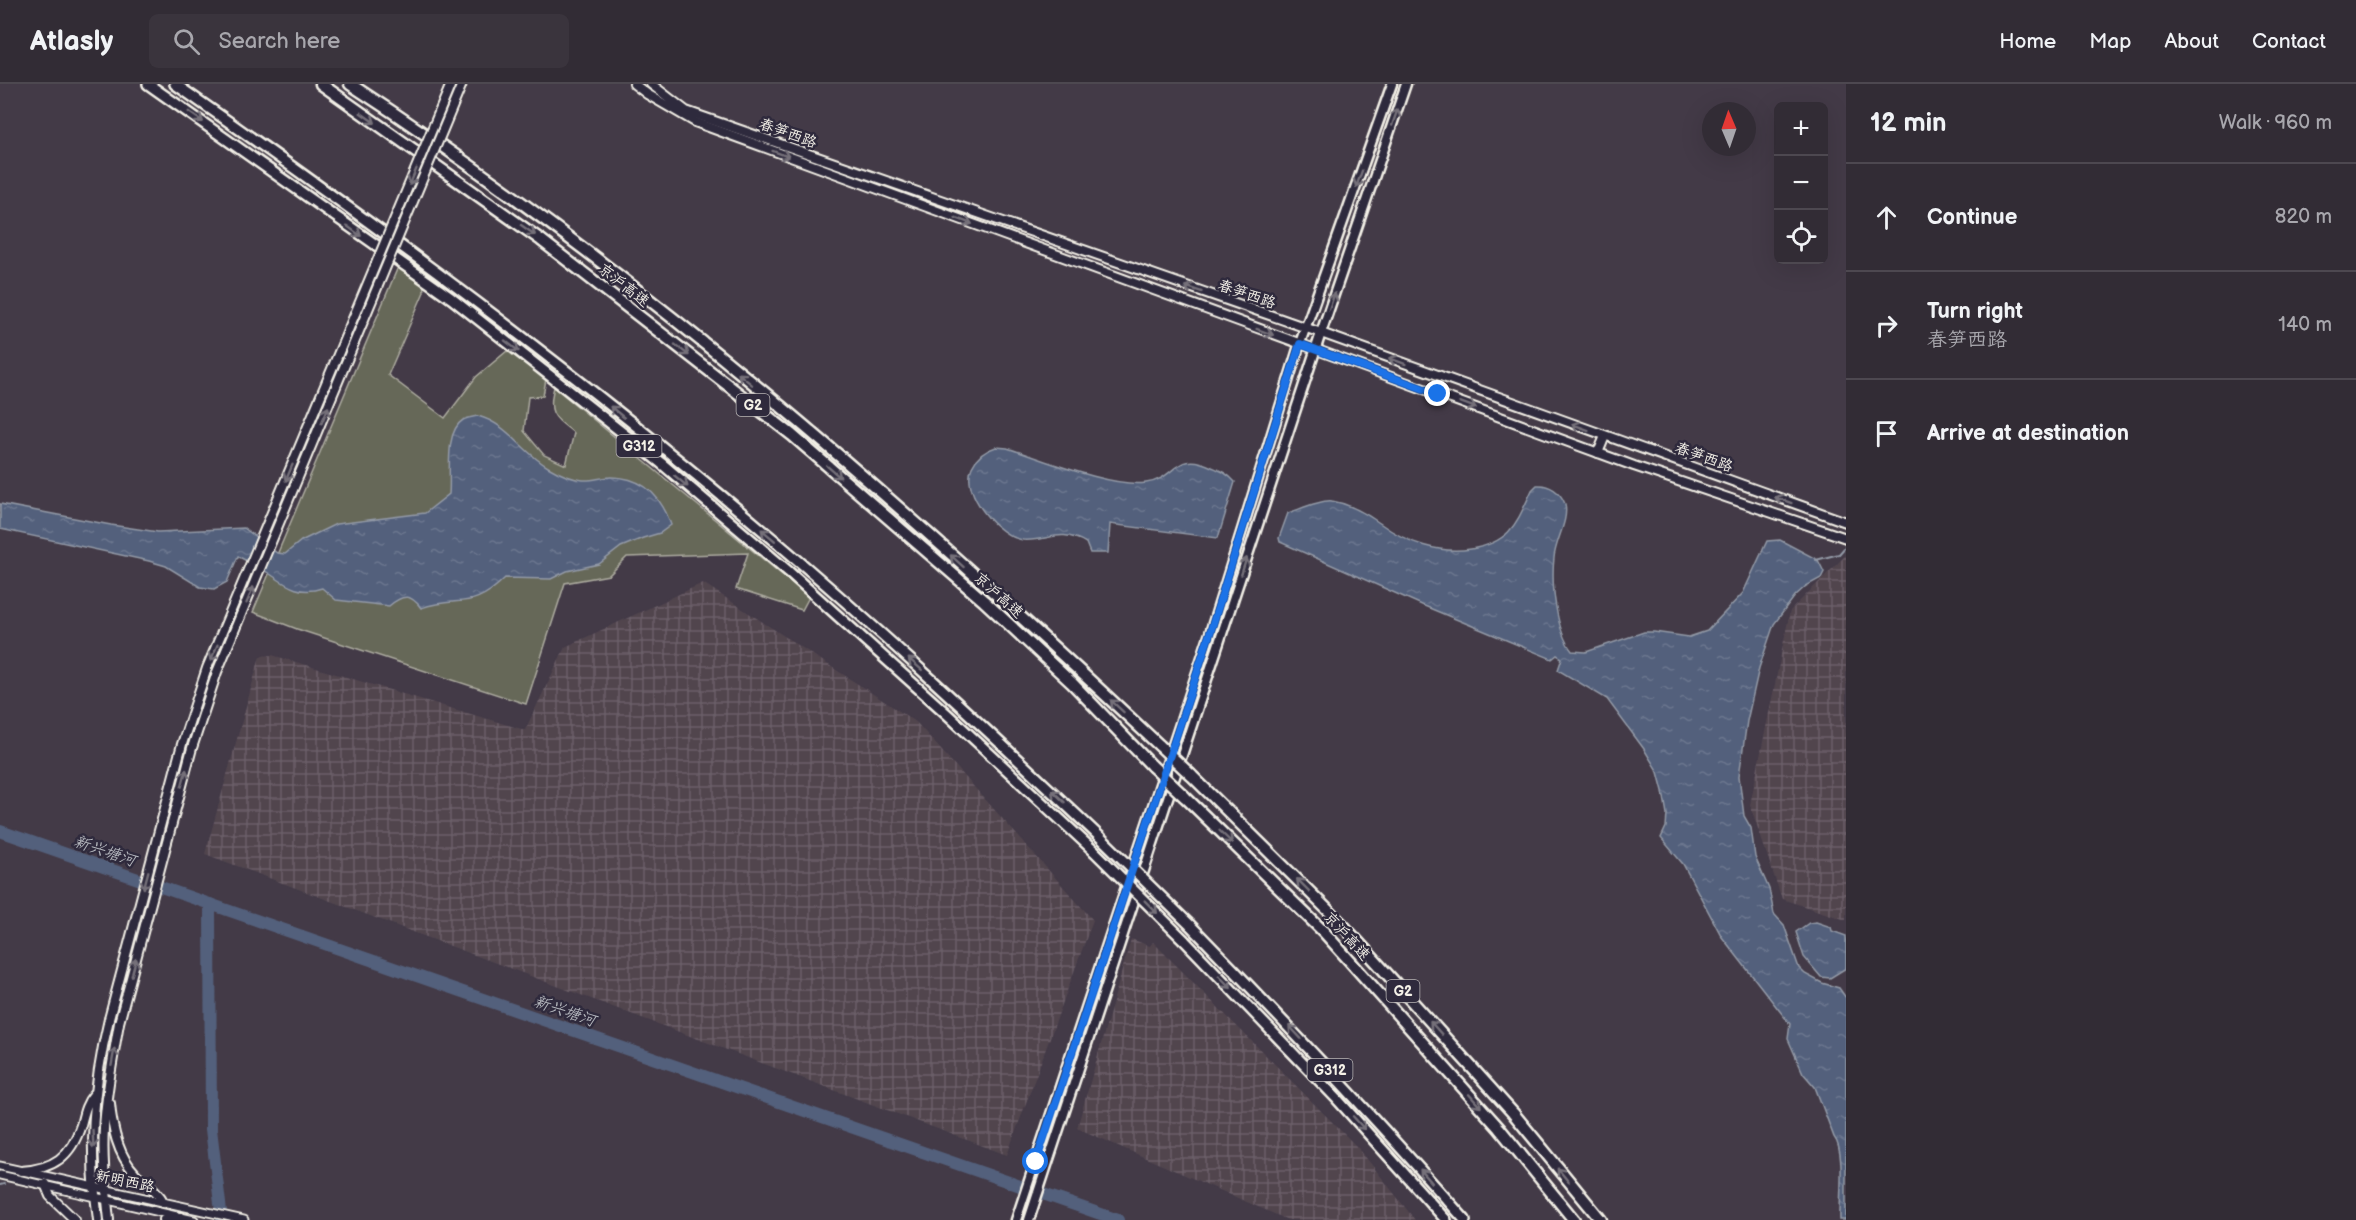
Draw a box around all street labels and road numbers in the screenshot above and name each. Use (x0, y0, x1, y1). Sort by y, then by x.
street label: 春笋西路 (756, 114, 819, 153)
street label: 京沪高速 (594, 259, 653, 311)
street label: 春笋西路 (1215, 276, 1278, 313)
road number: G2 (736, 394, 770, 416)
road number: G312 (616, 435, 662, 457)
street label: 春笋西路 (1672, 438, 1735, 477)
street label: 京沪高速 (970, 568, 1027, 623)
street label: 京沪高速 (1319, 908, 1374, 965)
road number: G2 (1386, 980, 1420, 1002)
road number: G312 (1308, 1059, 1352, 1081)
street label: 新明西路 (94, 1166, 156, 1197)

